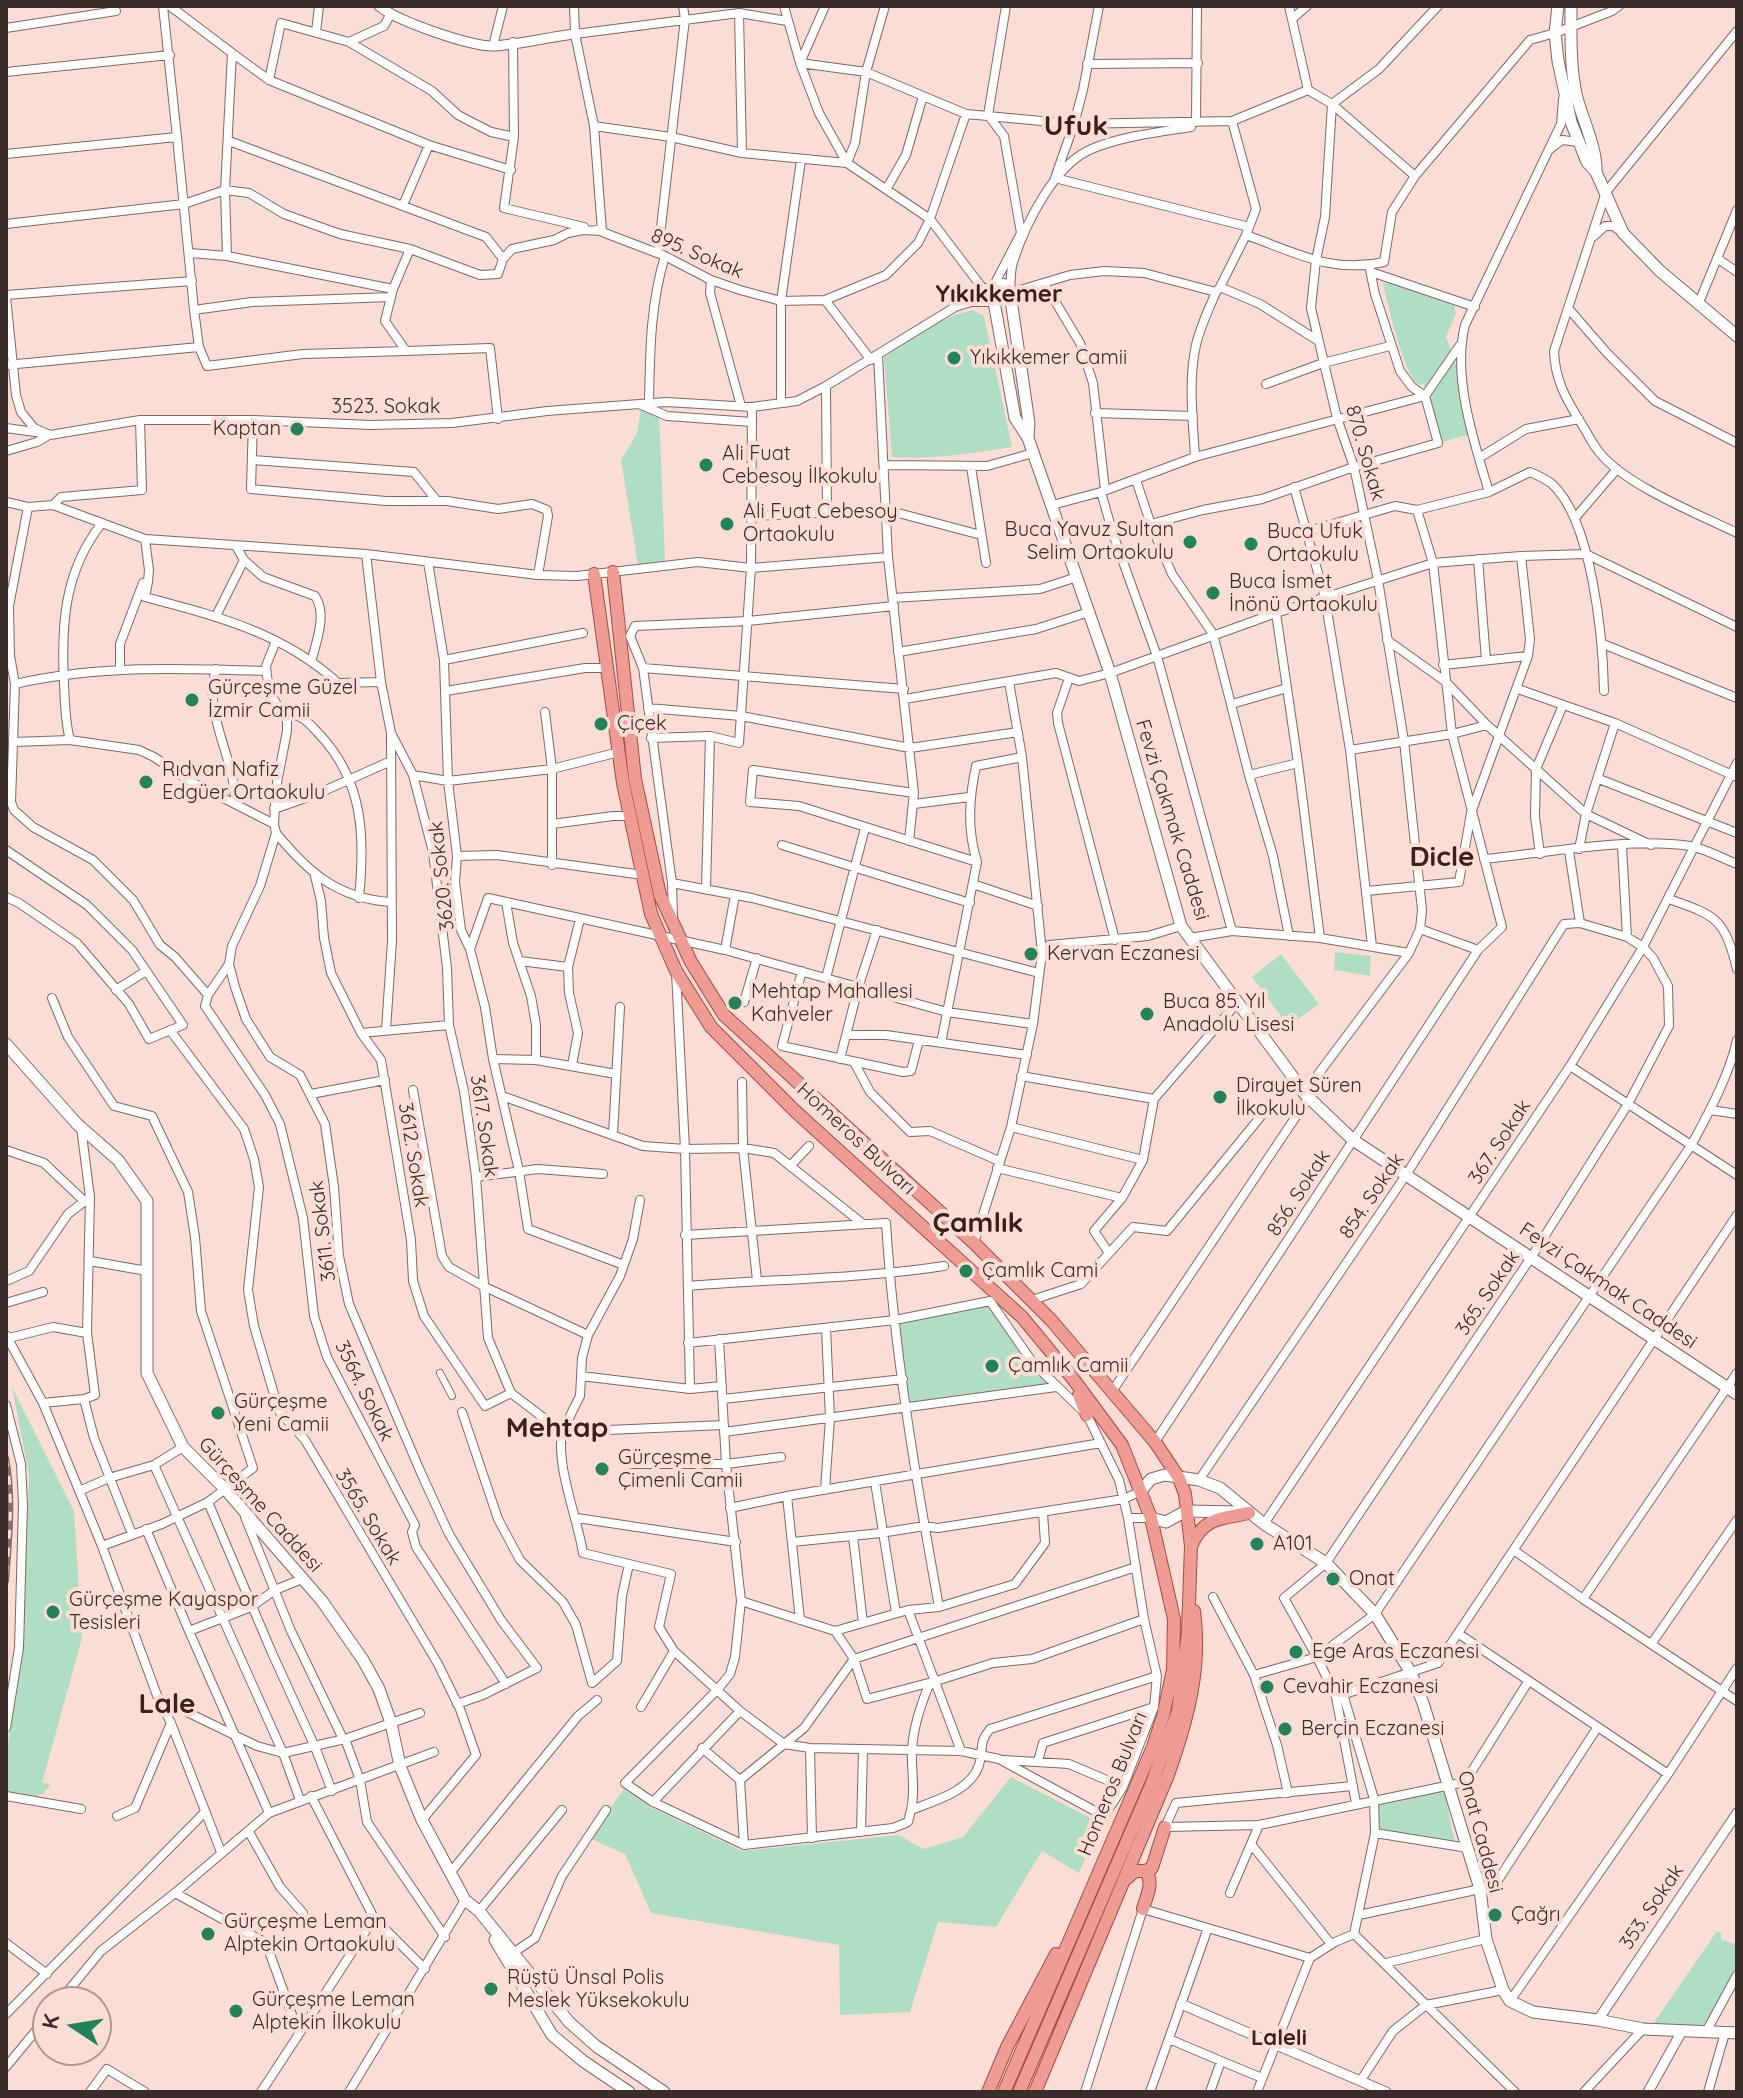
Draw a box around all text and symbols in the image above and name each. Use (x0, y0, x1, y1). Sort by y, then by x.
district label: Ufuk (1044, 110, 1108, 144)
street label: 895. Sokak (647, 224, 747, 284)
district label: Yıkıkkemer (936, 281, 1062, 309)
place label: Yıkıkkemer Camii (970, 346, 1127, 370)
marker: Yıkıkkemer Camii (945, 349, 963, 367)
street label: 3523. Sokak (332, 395, 440, 419)
street label: 870. Sokak (1340, 402, 1390, 504)
place label: Kaptan (213, 417, 281, 441)
marker: Kaptan (288, 420, 306, 438)
place label: Ali Fuat Cebesoy İlkokulu (722, 442, 878, 489)
marker: Ali Fuat Cebesoy İlkokulu (697, 456, 715, 474)
place label: Ali Fuat Cebesoy Ortaokulu (743, 500, 898, 547)
marker: Ali Fuat Cebesoy Ortaokulu (718, 515, 736, 533)
place label: Buca Yavuz Sultan Selim Ortaokulu (1005, 518, 1174, 565)
place label: Buca Ufuk Ortaokulu (1267, 520, 1363, 567)
marker: Buca Yavuz Sultan Selim Ortaokulu (1181, 533, 1199, 551)
marker: Buca Ufuk Ortaokulu (1242, 535, 1260, 553)
place label: Buca İsmet İnönü Ortaokulu (1229, 570, 1378, 617)
marker: Buca İsmet İnönü Ortaokulu (1204, 584, 1222, 602)
place label: Gürçeşme Güzel İzmir Camii (208, 676, 358, 723)
marker: Gürçeşme Güzel İzmir Camii (183, 691, 201, 709)
place label: Çiçek (617, 712, 667, 736)
marker: Çiçek (592, 715, 610, 733)
street label: Fevzi Çakmak Caddesi (1130, 717, 1214, 923)
place label: Rıdvan Nafiz Edgüer Ortaokulu (162, 758, 325, 805)
marker: Rıdvan Nafiz Edgüer Ortaokulu (137, 773, 155, 791)
street label: 3620. Sokak (424, 820, 460, 932)
district label: Dicle (1410, 841, 1474, 875)
place label: Kervan Eczanesi (1047, 942, 1200, 966)
marker: Kervan Eczanesi (1022, 945, 1040, 963)
place label: Mehtap Mahallesi Kahveler (751, 980, 913, 1027)
place label: Buca 85. Yıl Anadolu Lisesi (1163, 990, 1294, 1037)
marker: Mehtap Mahallesi Kahveler (726, 994, 744, 1012)
marker: Buca 85. Yıl Anadolu Lisesi (1138, 1005, 1156, 1023)
street label: 3617. Sokak (465, 1073, 503, 1179)
place label: Dirayet Süren İlkokulu (1236, 1074, 1362, 1121)
street label: Homeros Bulvarı (792, 1078, 920, 1200)
marker: Dirayet Süren İlkokulu (1211, 1088, 1229, 1106)
street label: 367. Sokak (1464, 1095, 1536, 1189)
street label: 3612. Sokak (393, 1101, 433, 1209)
street label: 856. Sokak (1262, 1145, 1336, 1241)
street label: 854. Sokak (1335, 1149, 1409, 1243)
street label: 3611. Sokak (305, 1179, 341, 1283)
district label: Çamlık (932, 1207, 1024, 1241)
street label: Fevzi Çakmak Caddesi (1515, 1218, 1701, 1354)
street label: 365. Sokak (1451, 1246, 1525, 1340)
place label: Çamlık Cami (982, 1259, 1098, 1283)
marker: Çamlık Cami (957, 1262, 975, 1280)
street label: 3564. Sokak (329, 1337, 399, 1445)
place label: Çamlık Camii (1008, 1354, 1128, 1378)
marker: Çamlık Camii (983, 1357, 1001, 1375)
place label: Gürçeşme Yeni Camii (234, 1390, 329, 1437)
marker: Gürçeşme Yeni Camii (209, 1404, 227, 1422)
district label: Mehtap (506, 1412, 608, 1446)
street label: Gürçeşme Caddesi (193, 1433, 327, 1577)
place label: Gürçeşme Çimenli Camii (618, 1446, 743, 1493)
marker: Gürçeşme Çimenli Camii (593, 1460, 611, 1478)
street label: 3565. Sokak (330, 1464, 406, 1570)
place label: A101 (1273, 1532, 1313, 1556)
marker: A101 (1248, 1535, 1266, 1553)
place label: Onat (1349, 1567, 1395, 1591)
marker: Onat (1324, 1570, 1342, 1588)
place label: Gürçeşme Kayaspor Tesisleri (69, 1588, 258, 1635)
marker: Gürçeşme Kayaspor Tesisleri (44, 1603, 62, 1621)
place label: Ege Aras Eczanesi (1312, 1640, 1479, 1664)
marker: Ege Aras Eczanesi (1287, 1643, 1305, 1661)
place label: Cevahir Eczanesi (1283, 1675, 1439, 1699)
marker: Cevahir Eczanesi (1258, 1678, 1276, 1696)
district label: Lale (138, 1688, 196, 1722)
street label: Homeros Bulvarı (1073, 1708, 1153, 1860)
place label: Berçin Eczanesi (1301, 1717, 1444, 1741)
marker: Berçin Eczanesi (1276, 1720, 1294, 1738)
street label: Onat Caddesi (1452, 1768, 1508, 1896)
street label: 353. Sokak (1615, 1860, 1689, 1954)
place label: Çağrı (1511, 1903, 1561, 1927)
marker: Çağrı (1486, 1906, 1504, 1924)
place label: Gürçeşme Leman Alptekin Ortaokulu (224, 1910, 395, 1957)
marker: Gürçeşme Leman Alptekin Ortaokulu (199, 1925, 217, 1943)
place label: Rüştü Ünsal Polis Meslek Yüksekokulu (507, 1966, 690, 2013)
marker: Rüştü Ünsal Polis Meslek Yüksekokulu (482, 1980, 500, 1998)
north arrow (32, 1986, 112, 2066)
place label: Gürçeşme Leman Alptekin İlkokulu (252, 1988, 415, 2035)
marker: Gürçeşme Leman Alptekin İlkokulu (227, 2002, 245, 2020)
text: K (35, 2011, 66, 2031)
district label: Laleli (1251, 2025, 1307, 2051)

